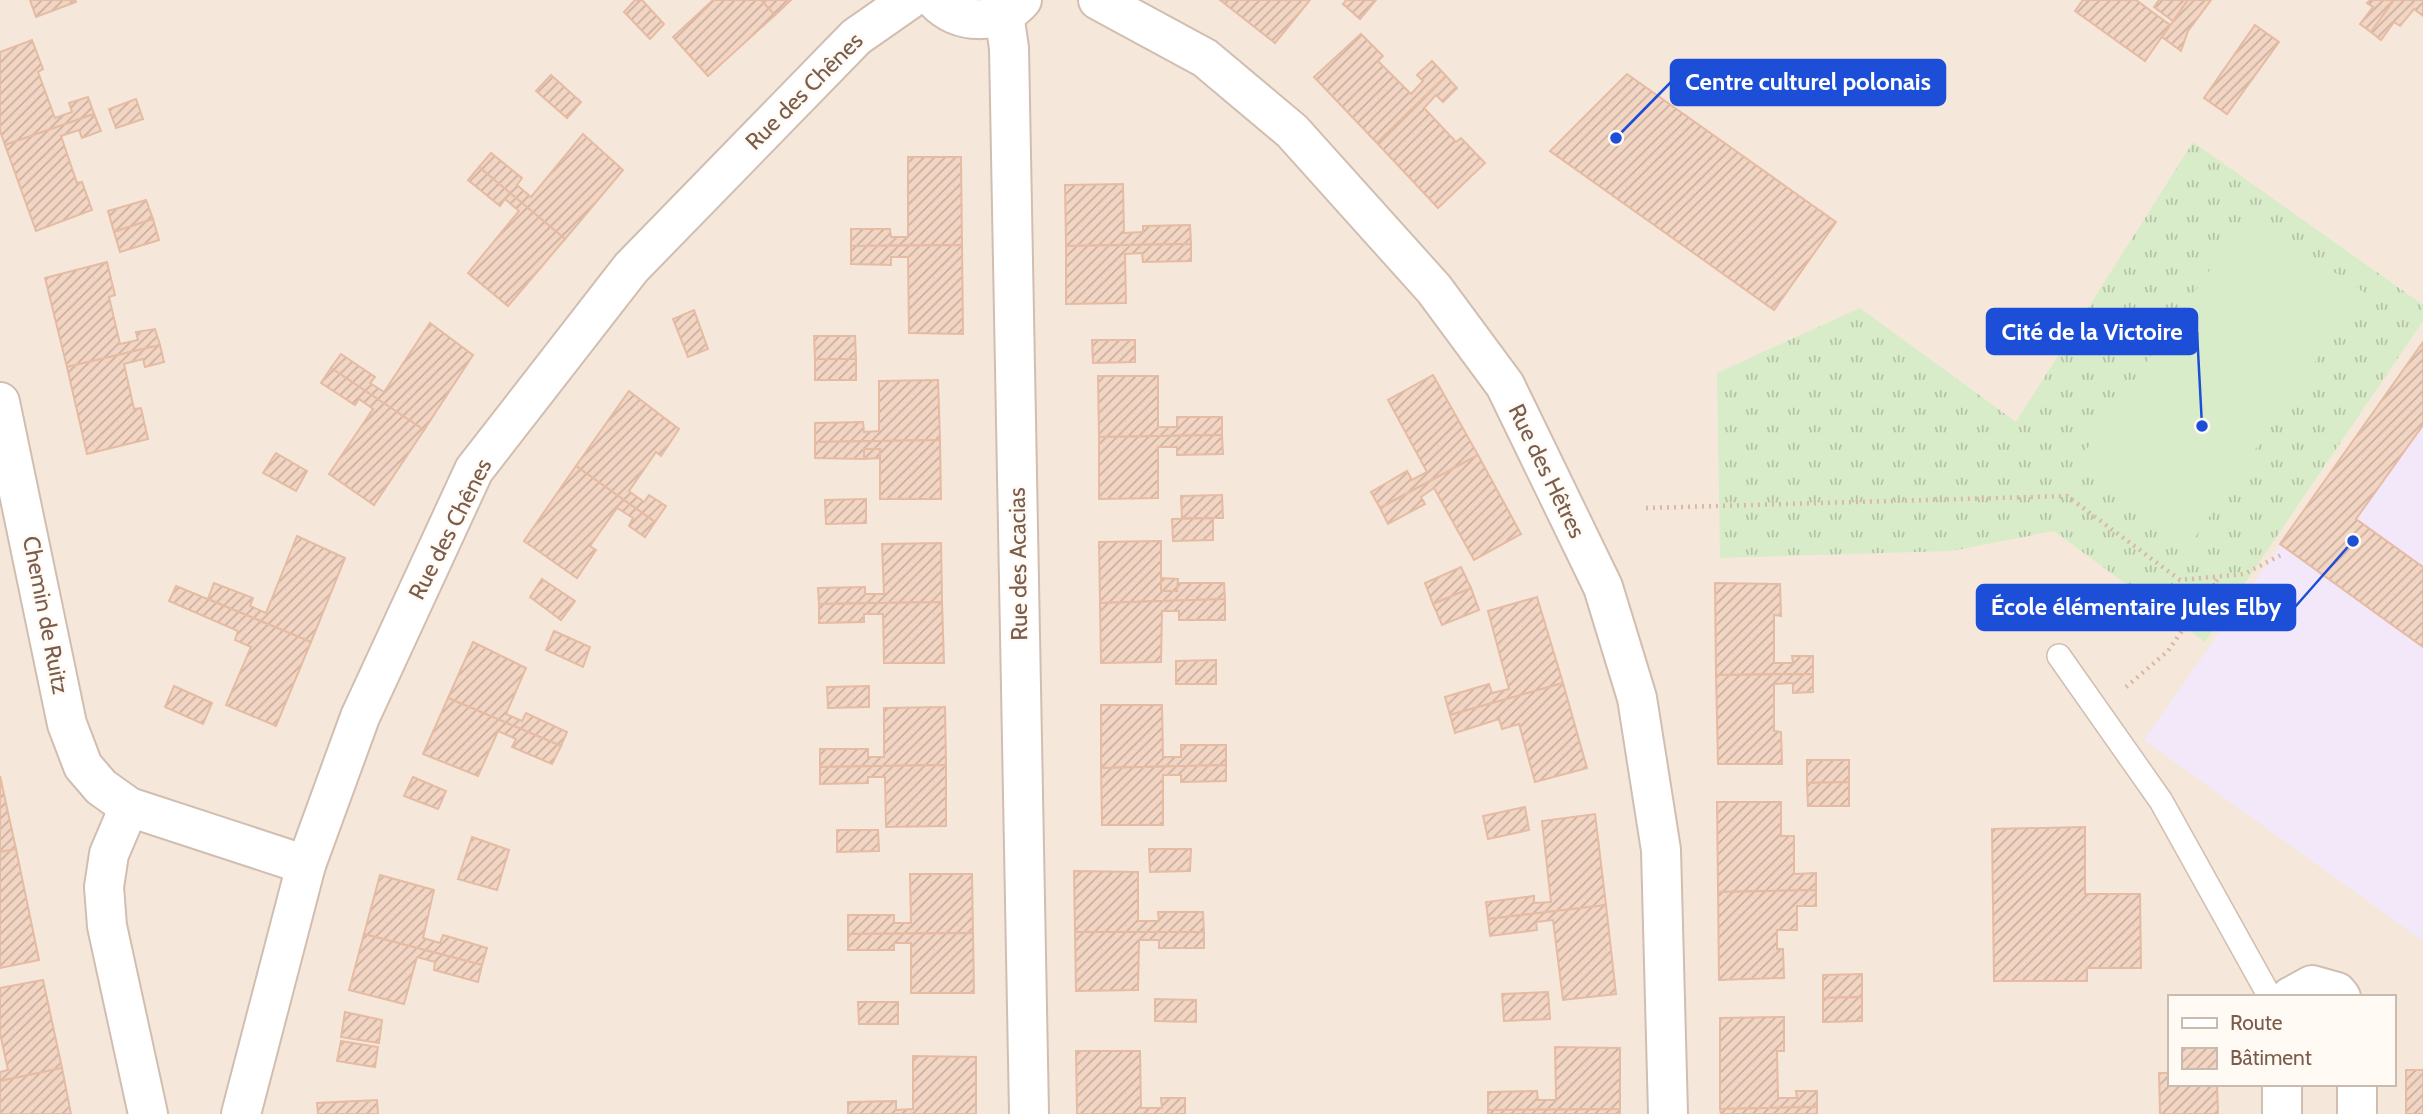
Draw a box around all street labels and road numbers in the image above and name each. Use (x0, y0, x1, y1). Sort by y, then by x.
street label: Rue des Chênes (740, 27, 868, 155)
street label: Rue des Hêtres (1503, 399, 1591, 543)
street label: Rue des Chênes (402, 454, 498, 604)
street label: Rue des Acacias (1003, 487, 1033, 641)
street label: Chemin de Ruitz (17, 534, 75, 697)

